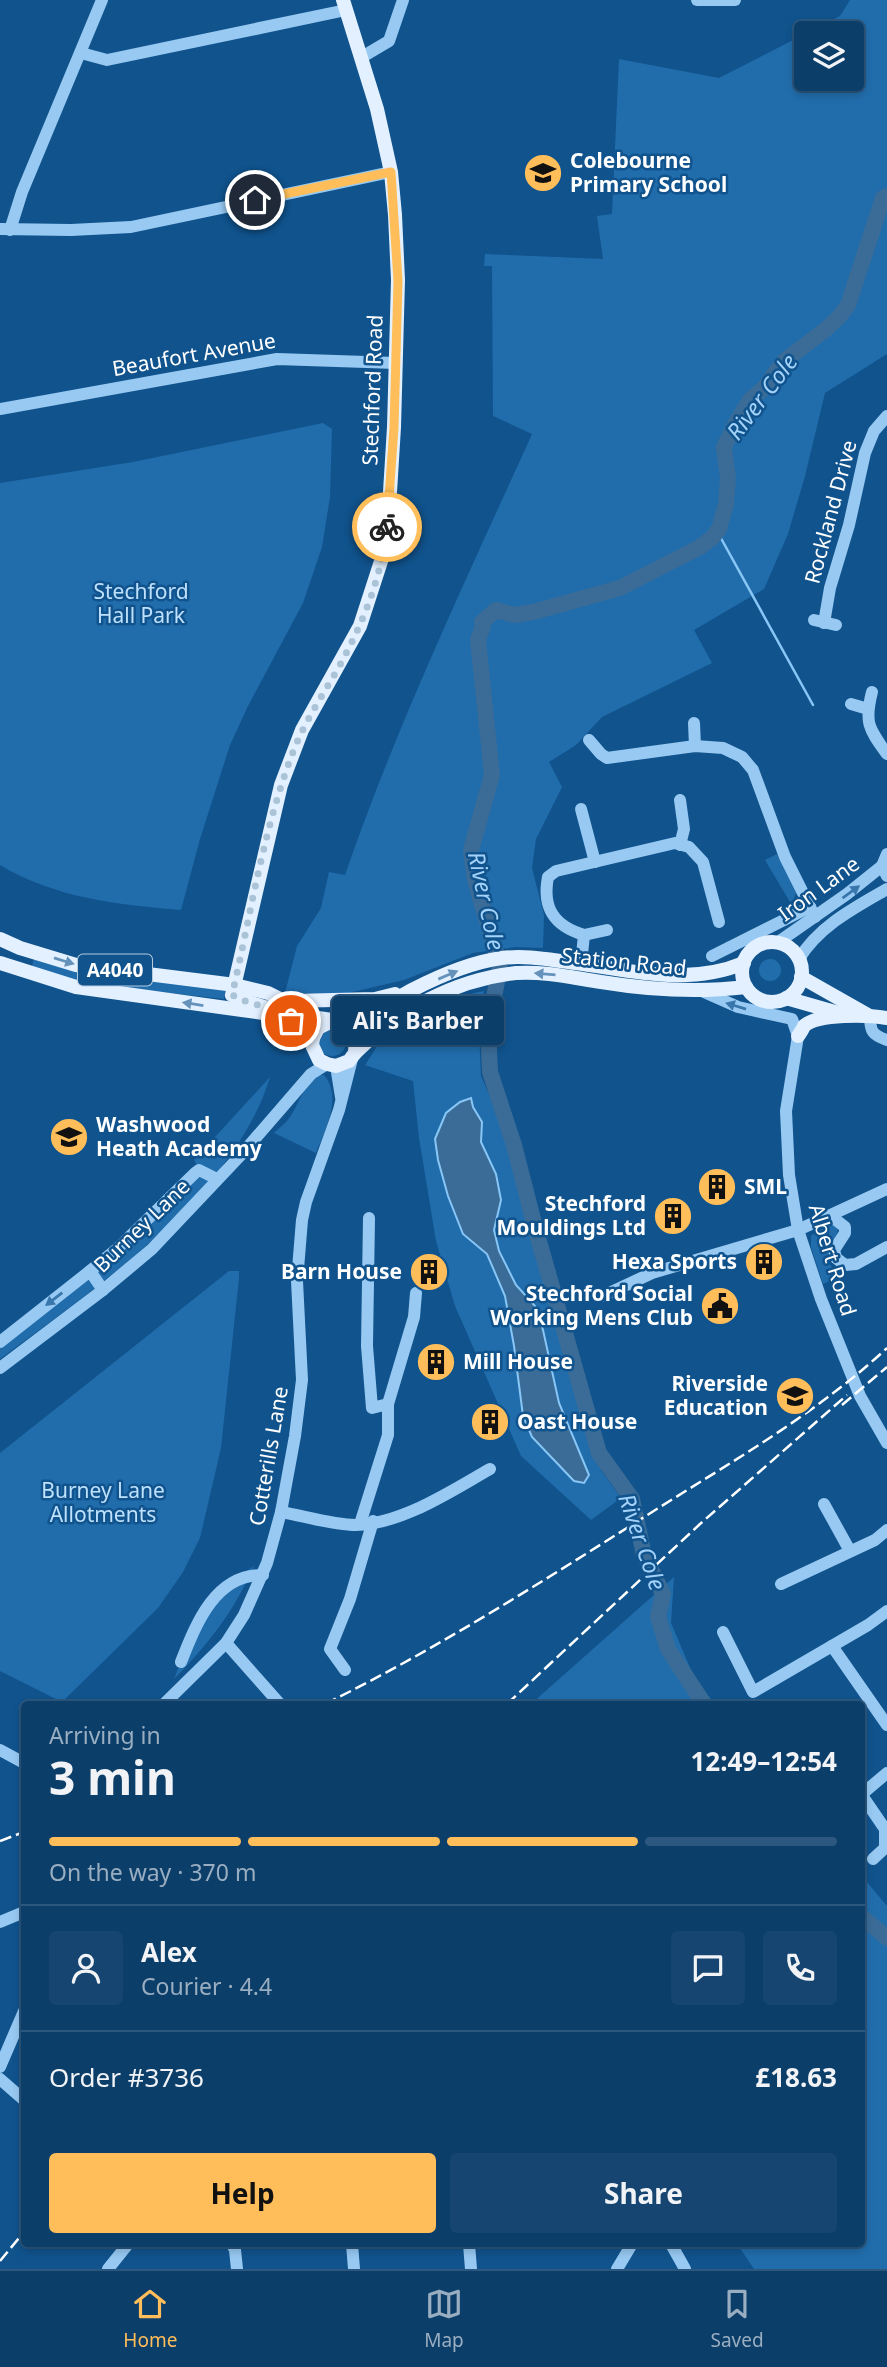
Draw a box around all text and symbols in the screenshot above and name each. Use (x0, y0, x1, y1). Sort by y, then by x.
map controls (794, 21, 864, 91)
button: layers (794, 21, 864, 91)
place label: Colebourne Primary School (570, 146, 727, 198)
school or university icon: Colebourne Primary School (522, 152, 564, 194)
pin (225, 170, 285, 230)
icon: home (236, 181, 274, 219)
street label: Stechford Road (355, 314, 389, 466)
street label: Beaufort Avenue (110, 326, 278, 382)
water label: River Cole (718, 347, 804, 446)
street label: Rockland Drive (797, 437, 863, 587)
courier (352, 492, 422, 562)
icon: bike (368, 508, 406, 546)
park label: Stechford Hall Park (93, 577, 189, 629)
water label: River Cole (461, 848, 513, 953)
street label: Iron Lane (772, 849, 865, 927)
one-way arrow (842, 885, 860, 899)
street label: Station Road (560, 941, 688, 981)
road number: A4040 (78, 954, 152, 986)
one-way arrow (54, 957, 75, 967)
one-way arrow (533, 968, 555, 979)
one-way arrow (437, 969, 458, 980)
pin (261, 991, 321, 1051)
callout: Ali's Barber (333, 996, 504, 1046)
one-way arrow (182, 998, 204, 1009)
one-way arrow (725, 1000, 746, 1010)
icon: bag (272, 1002, 310, 1040)
text: Ali's Barber (353, 1004, 483, 1036)
place label: Washwood Heath Academy (96, 1110, 262, 1162)
school or university icon: Washwood Heath Academy (48, 1116, 90, 1158)
building icon: SML (696, 1166, 738, 1208)
street label: Burney Lane (87, 1172, 195, 1278)
place label: SML (744, 1172, 787, 1200)
place label: Stechford Mouldings Ltd (497, 1189, 646, 1241)
building icon: Stechford Mouldings Ltd (652, 1195, 694, 1237)
street label: Albert Road (803, 1200, 863, 1319)
building icon: Hexa Sports (743, 1241, 785, 1283)
place label: Hexa Sports (612, 1247, 737, 1275)
building icon: Barn House (408, 1251, 450, 1293)
place label: Barn House (281, 1257, 402, 1285)
place label: Stechford Social Working Mens Club (490, 1279, 693, 1331)
public building icon: Stechford Social Working Mens Club (699, 1285, 741, 1327)
one-way arrow (45, 1292, 63, 1306)
building icon: Mill House (415, 1341, 457, 1383)
place label: Mill House (463, 1347, 573, 1375)
place label: Riverside Education (664, 1369, 768, 1421)
school or university icon: Riverside Education (774, 1375, 816, 1417)
street label: Cotterills Lane (242, 1384, 294, 1528)
building icon: Oast House (469, 1401, 511, 1443)
place label: Oast House (517, 1407, 637, 1435)
park label: Burney Lane Allotments (41, 1476, 165, 1528)
water label: River Cole (611, 1489, 674, 1594)
text: Arriving in (49, 1719, 161, 1751)
text: 12:49–12:54 (690, 1743, 837, 1779)
text: 3 min (49, 1746, 176, 1808)
text: On the way · 370 m (49, 1856, 256, 1888)
button: person (49, 1931, 123, 2005)
button: chat (671, 1931, 745, 2005)
button: phone (763, 1931, 837, 2005)
text: Alex (141, 1934, 197, 1970)
text: Courier · 4.4 (141, 1970, 272, 2002)
text: Order #3736 (49, 2059, 204, 2095)
text: £18.63 (755, 2059, 837, 2095)
button: Help (49, 2153, 436, 2233)
button: Share (450, 2153, 837, 2233)
tab: Home (123, 2285, 177, 2353)
tab: Map (424, 2285, 464, 2353)
tab: Saved (710, 2285, 764, 2353)

